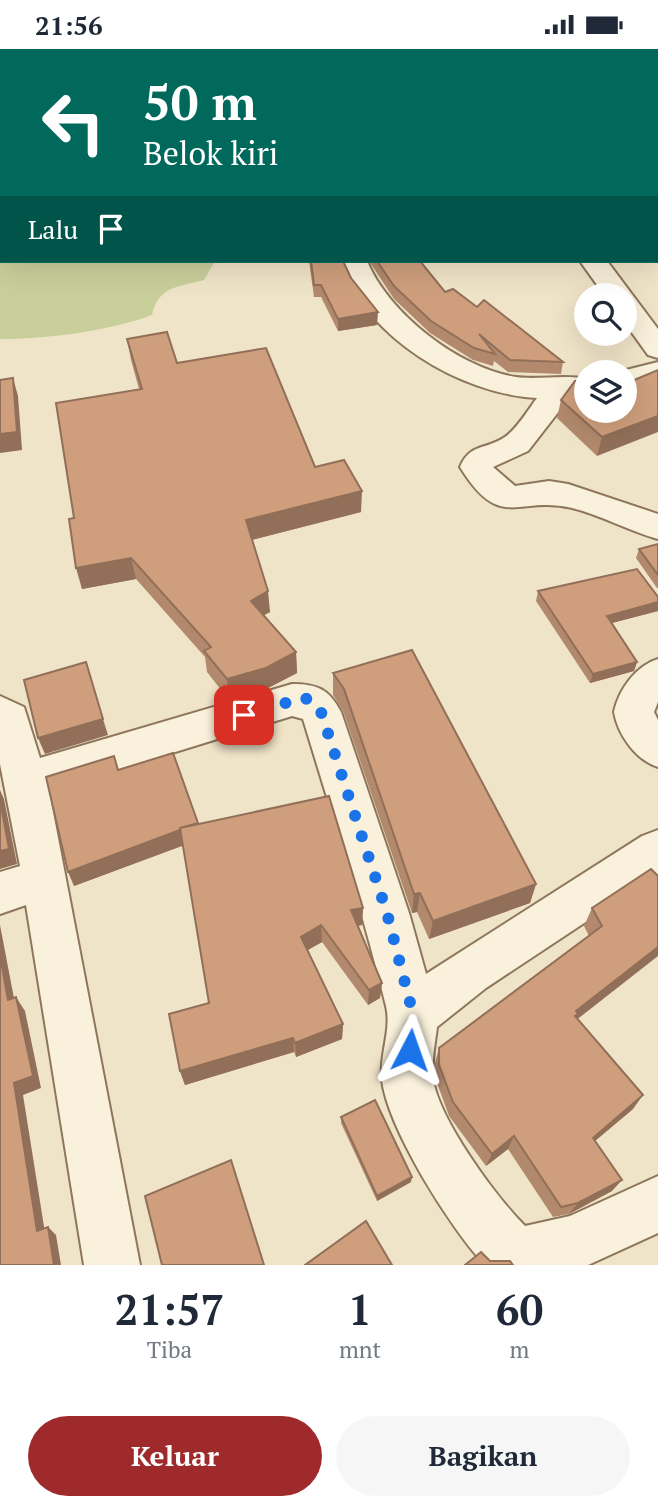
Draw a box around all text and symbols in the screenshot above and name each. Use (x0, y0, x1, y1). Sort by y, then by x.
text: 21:56 (35, 8, 103, 42)
text: 50 m (143, 69, 257, 134)
icon: left (28, 77, 119, 168)
text: Belok kiri (143, 132, 278, 174)
icon: arrive (92, 210, 130, 248)
text: Lalu (28, 212, 78, 246)
map controls (574, 283, 637, 423)
button: search (574, 283, 637, 346)
button: layers (574, 360, 637, 423)
pin (214, 685, 274, 745)
icon: arrive (225, 696, 263, 734)
position arrow (373, 1013, 447, 1087)
text: 21:57 (115, 1281, 224, 1337)
text: 1 (348, 1281, 372, 1337)
text: 60 (496, 1281, 543, 1337)
text: Tiba (147, 1334, 192, 1365)
text: mnt (339, 1334, 381, 1365)
text: m (510, 1334, 529, 1365)
button: Keluar (28, 1416, 322, 1496)
button: Bagikan (336, 1416, 630, 1496)

